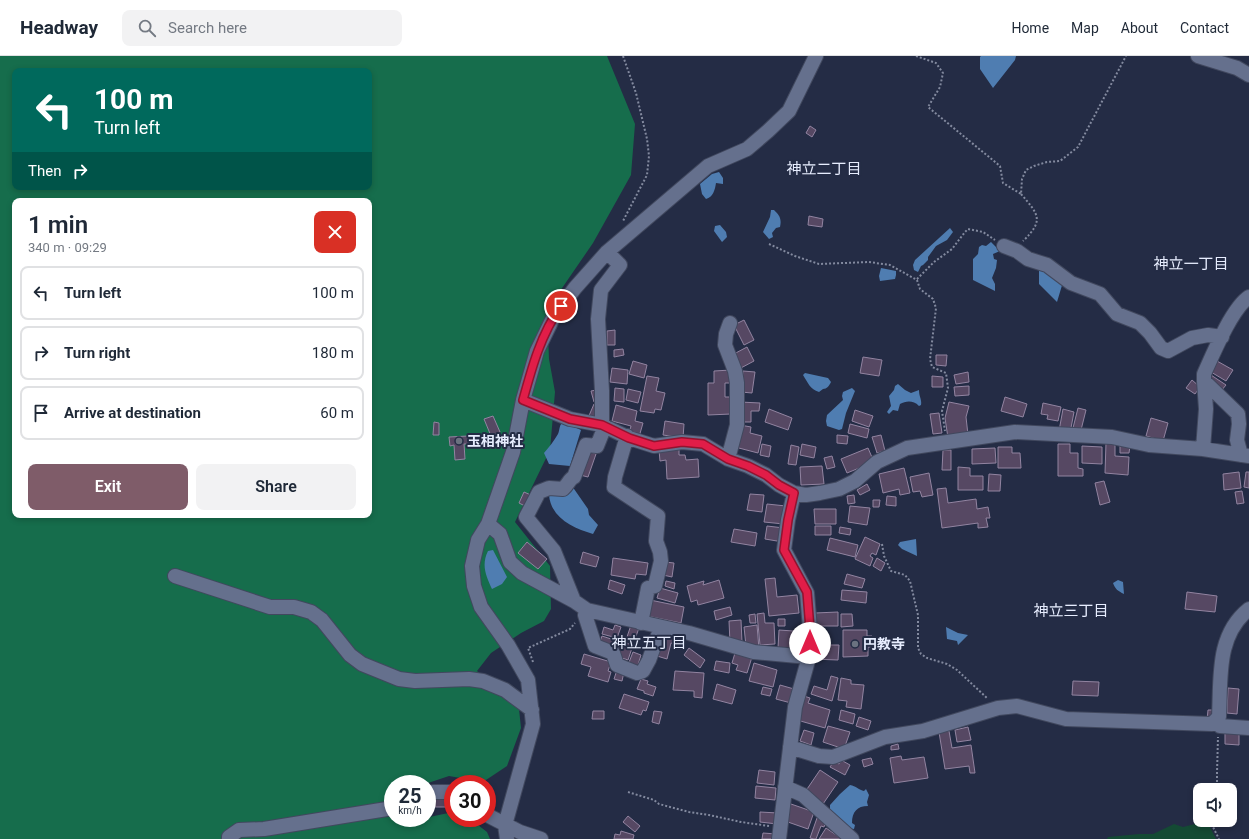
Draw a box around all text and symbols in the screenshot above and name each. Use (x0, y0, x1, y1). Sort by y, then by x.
search box (122, 10, 402, 46)
text: Headway (20, 16, 98, 39)
icon: search (136, 17, 158, 39)
text: Search here (168, 19, 247, 37)
text: Home (1011, 20, 1049, 36)
text: Map (1071, 20, 1099, 36)
text: About (1121, 20, 1158, 36)
text: Contact (1180, 20, 1229, 36)
text: 100 m (94, 83, 173, 116)
icon: left (28, 84, 80, 136)
text: Turn left (94, 117, 160, 138)
icon: right (69, 160, 91, 182)
district label: 神立二丁目 (786, 160, 862, 178)
text: Then (28, 162, 61, 180)
text: 1 min (28, 211, 88, 239)
button: close (314, 211, 356, 253)
text: 340 m · 09:29 (28, 240, 107, 255)
district label: 神立一丁目 (1153, 255, 1229, 273)
icon: left (30, 282, 52, 304)
text: Turn left (64, 284, 121, 302)
text: 100 m (312, 284, 354, 302)
pin (544, 289, 578, 323)
icon: arrive (550, 295, 572, 317)
icon: right (30, 342, 52, 364)
text: Turn right (64, 344, 130, 362)
text: 180 m (312, 344, 354, 362)
icon: arrive (30, 402, 52, 424)
text: Arrive at destination (64, 404, 201, 422)
text: 60 m (320, 404, 354, 422)
place label: 玉相神社 (467, 433, 523, 449)
marker: 玉相神社 (454, 436, 464, 446)
button: Exit (28, 464, 188, 510)
button: Share (196, 464, 356, 510)
district label: 神立三丁目 (1033, 602, 1109, 620)
position arrow (789, 622, 831, 664)
district label: 神立五丁目 (611, 634, 687, 652)
place label: 円教寺 (863, 636, 905, 652)
marker: 円教寺 (850, 639, 860, 649)
speed limit sign: 30 (444, 775, 496, 827)
map controls (1193, 783, 1237, 827)
button: sound (1193, 783, 1237, 827)
text: 25 (399, 784, 421, 808)
text: km/h (398, 805, 422, 816)

